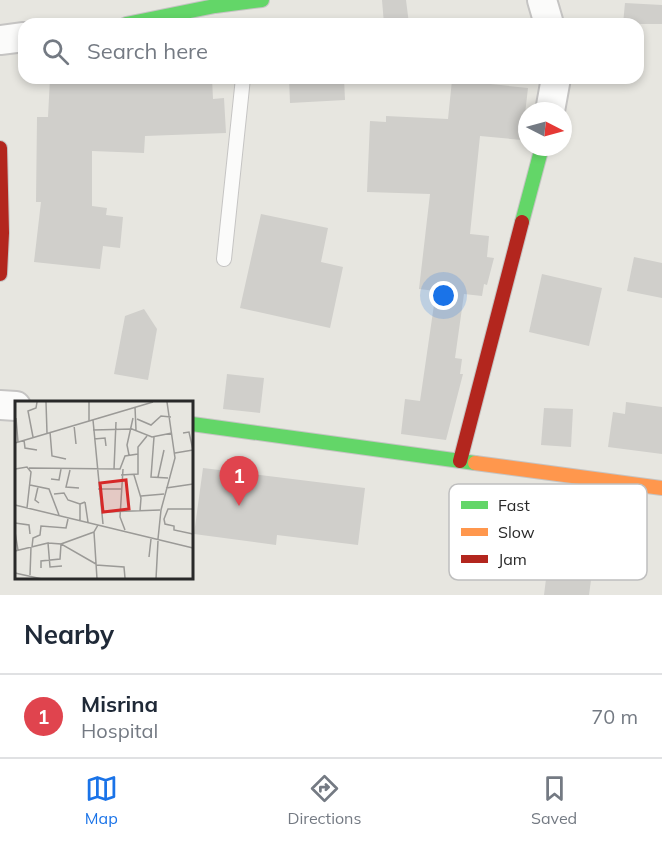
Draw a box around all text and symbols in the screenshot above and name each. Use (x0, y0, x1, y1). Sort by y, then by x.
search box (18, 18, 644, 84)
icon: search (39, 35, 72, 68)
text: Search here (87, 37, 208, 65)
north arrow (518, 102, 572, 156)
your location (429, 281, 458, 310)
inset map (15, 401, 194, 580)
pin: 1 (220, 456, 258, 506)
legend (449, 484, 647, 580)
text: Fast (498, 495, 530, 515)
text: Slow (498, 522, 535, 542)
text: Jam (498, 549, 527, 569)
text: Nearby (24, 618, 114, 651)
text: Misrina (81, 690, 158, 718)
text: 1 (38, 704, 50, 729)
text: 70 m (591, 704, 638, 729)
text: Hospital (81, 718, 158, 743)
tab: Map (85, 772, 118, 828)
tab: Directions (287, 772, 361, 828)
tab: Saved (531, 772, 577, 828)

